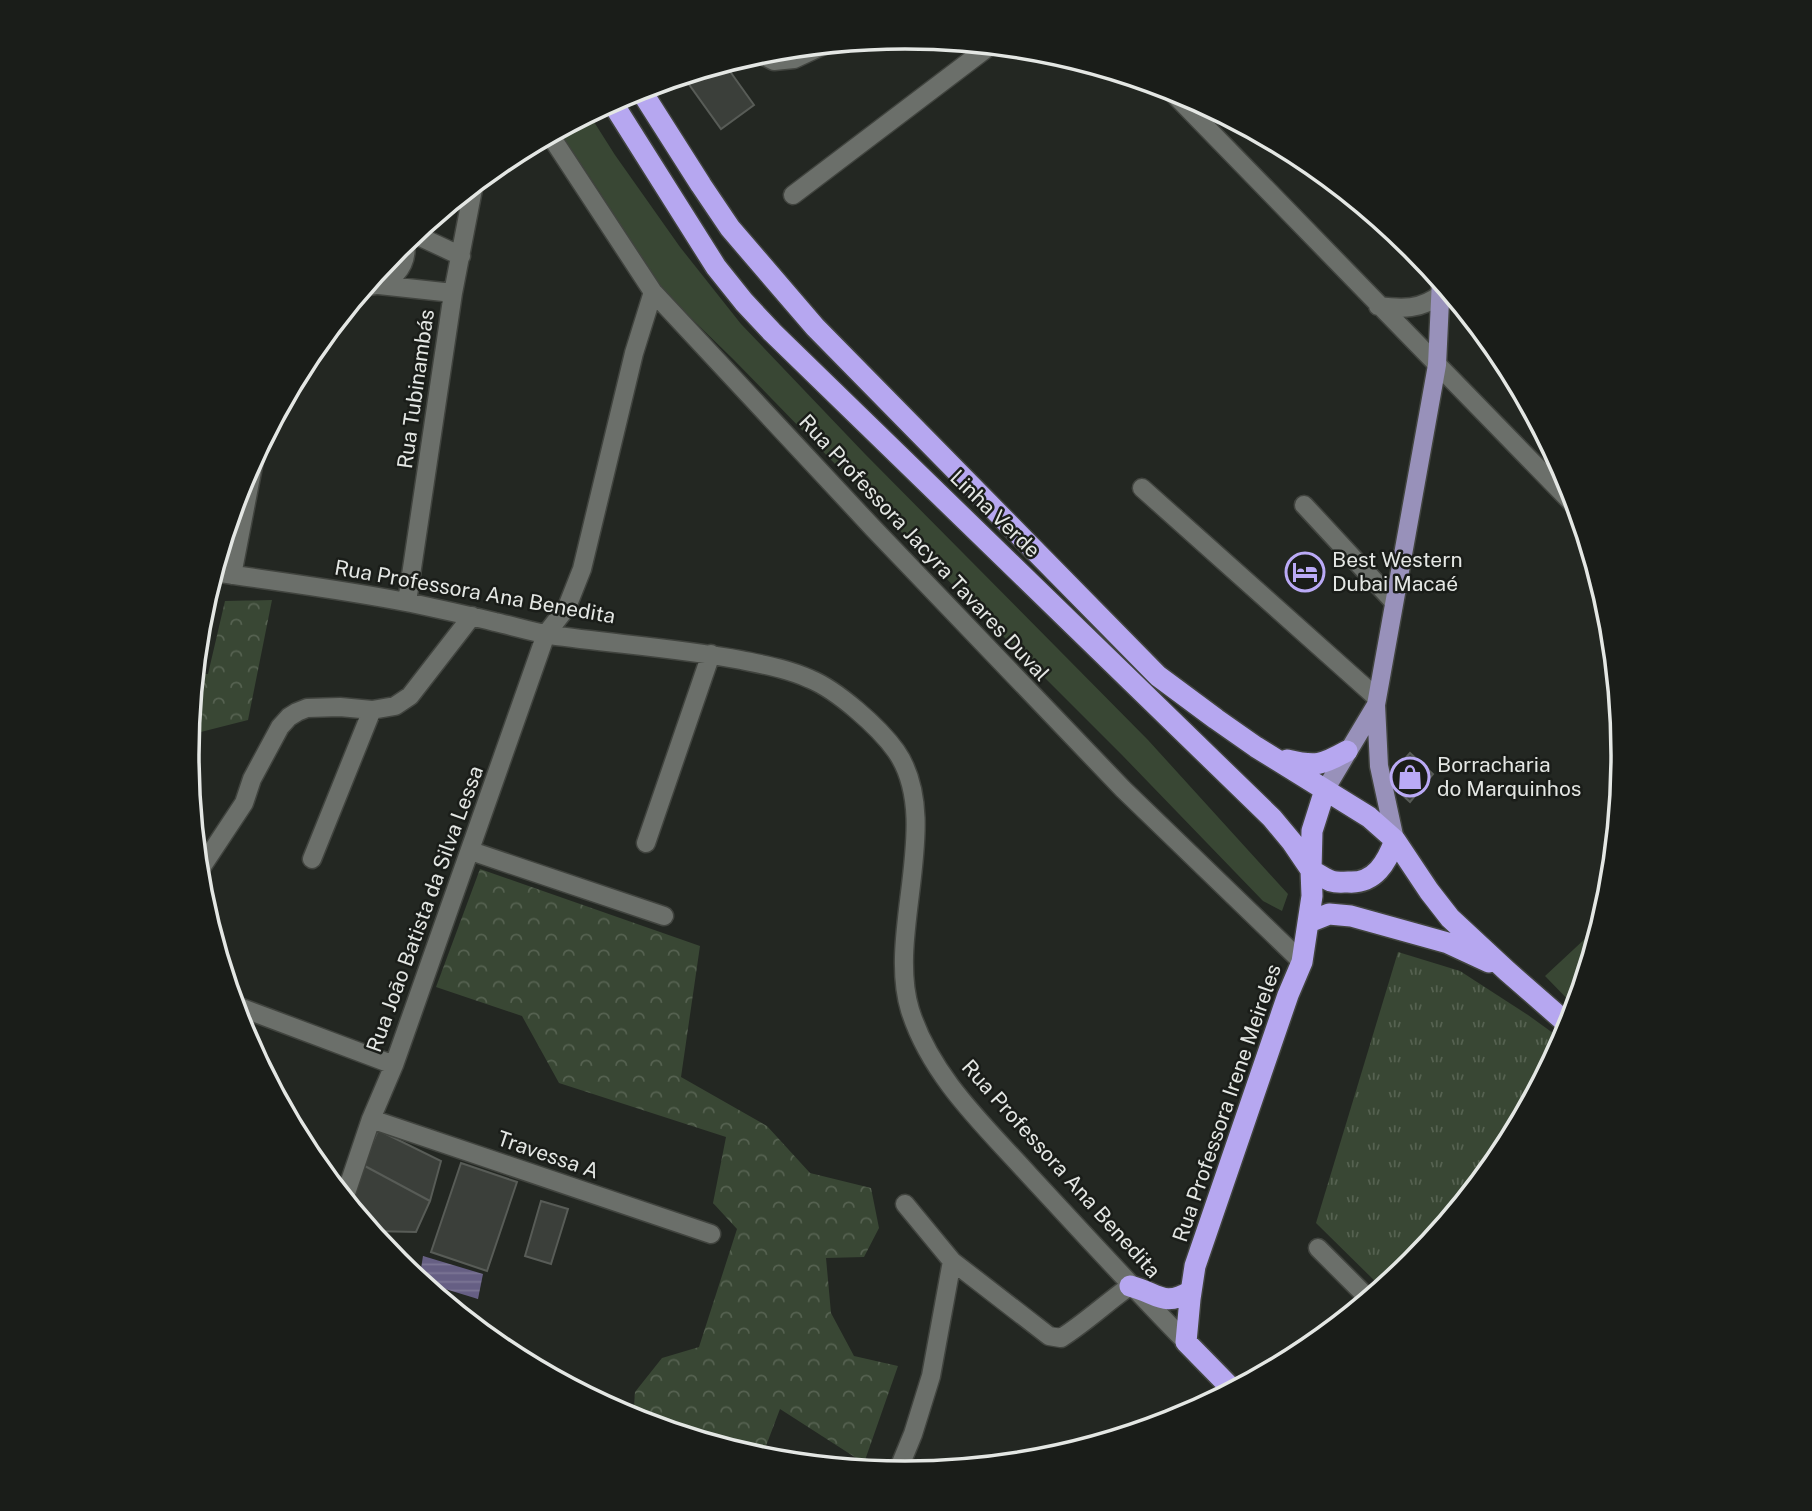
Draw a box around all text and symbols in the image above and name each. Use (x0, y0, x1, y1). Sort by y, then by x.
street label: Rua Tubinambás (392, 308, 439, 470)
street label: Rua Professora Jacyra Tavares Duval (794, 409, 1055, 686)
street label: Linha Verde (945, 465, 1046, 563)
place label: Best Western Dubai Macaé (1332, 547, 1463, 596)
hotel icon: Best Western Dubai Macaé (1284, 551, 1326, 593)
street label: Rua Professora Ana Benedita (333, 554, 617, 629)
place label: Borracharia do Marquinhos (1437, 752, 1581, 801)
shop icon: Borracharia do Marquinhos (1389, 756, 1431, 798)
street label: Rua João Batista da Silva Lessa (361, 762, 488, 1055)
street label: Rua Professora Irene Meireles (1167, 961, 1286, 1245)
street label: Rua Professora Ana Benedita (957, 1054, 1166, 1283)
street label: Travessa A (494, 1125, 602, 1184)

